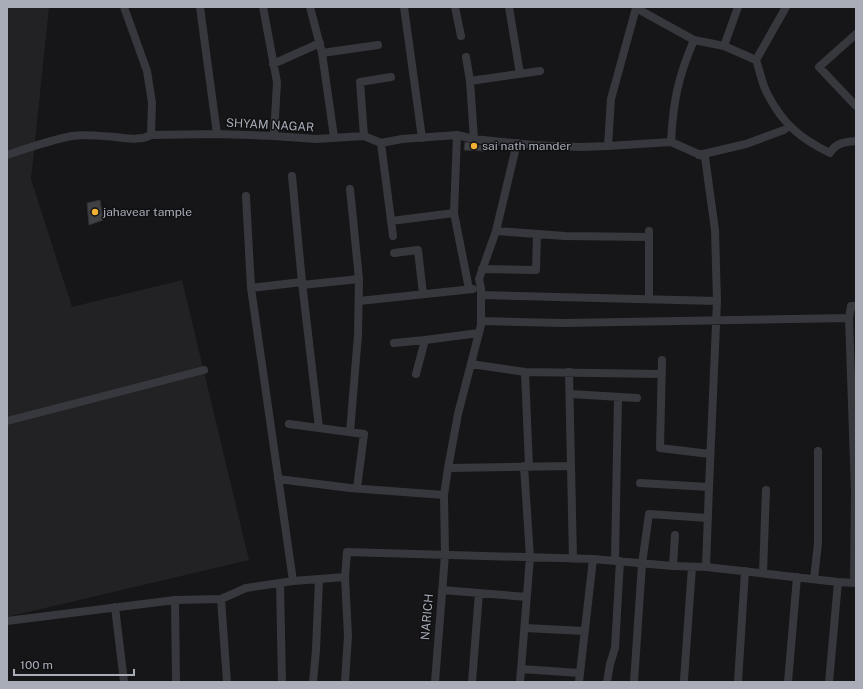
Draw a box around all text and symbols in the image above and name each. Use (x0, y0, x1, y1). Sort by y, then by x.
street label: SHYAM NAGAR (226, 116, 314, 134)
place label: sai nath mander (482, 139, 571, 153)
marker: sai nath mander (469, 141, 479, 151)
place label: jahavear tample (102, 205, 192, 219)
marker: jahavear tample (90, 207, 100, 217)
street label: NARICH (418, 593, 436, 641)
scale bar (14, 651, 134, 677)
text: 100 m (20, 658, 53, 672)

